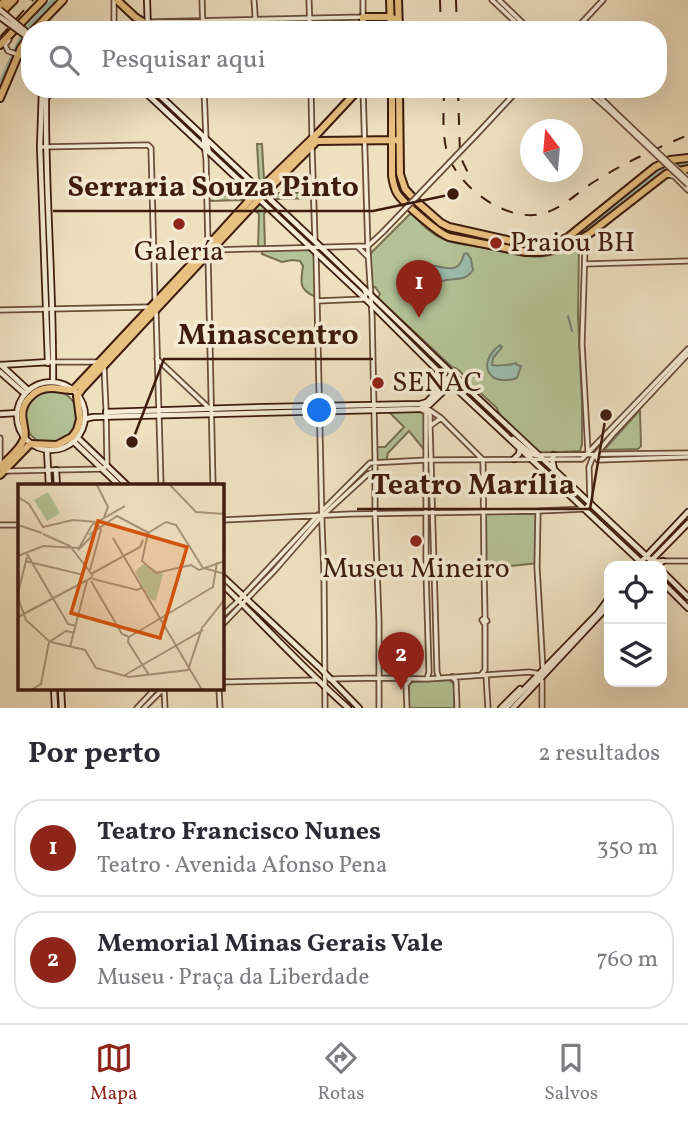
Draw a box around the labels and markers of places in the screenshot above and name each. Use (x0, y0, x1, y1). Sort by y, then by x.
callout: Serraria Souza Pinto (53, 160, 373, 211)
marker: Galería (171, 216, 187, 232)
place label: Praiou BH (510, 224, 635, 263)
place label: Galería (134, 233, 224, 272)
marker: Praiou BH (488, 235, 504, 251)
pin: 1 (396, 260, 442, 318)
callout: Minascentro (164, 308, 373, 359)
place label: SENAC (392, 364, 482, 403)
marker: SENAC (370, 375, 386, 391)
callout: Teatro Marília (357, 458, 590, 509)
marker: Museu Mineiro (408, 533, 424, 549)
place label: Museu Mineiro (322, 550, 510, 589)
pin: 2 (378, 632, 424, 690)

